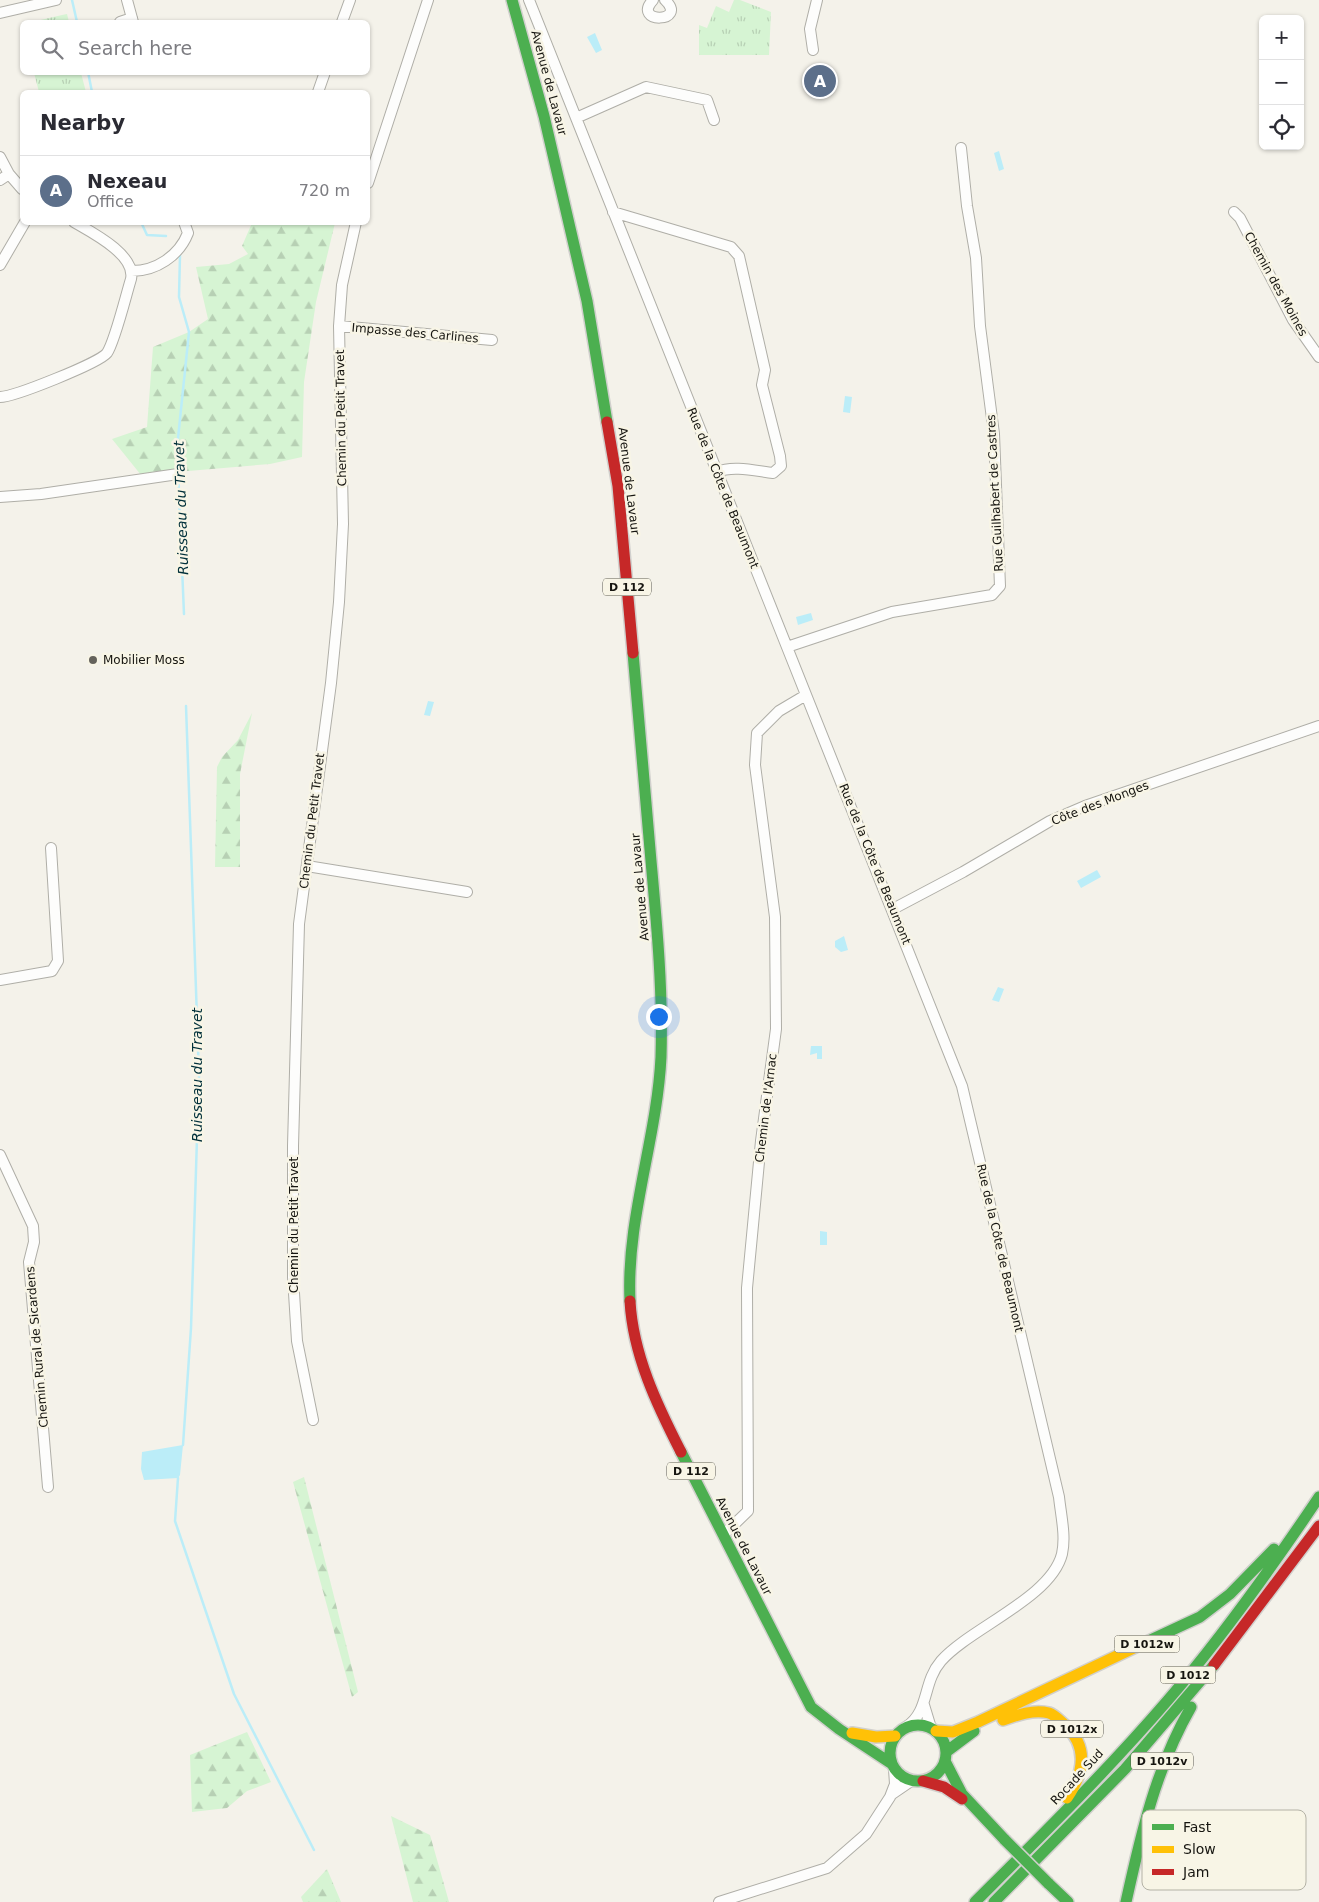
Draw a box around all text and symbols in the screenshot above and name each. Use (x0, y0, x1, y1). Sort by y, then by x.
map controls (1259, 15, 1304, 150)
button: + (1259, 15, 1304, 60)
search box (20, 20, 370, 75)
street label: Avenue de Lavaur (528, 29, 570, 137)
icon: search (38, 34, 66, 62)
text: Search here (78, 37, 192, 59)
button: − (1259, 60, 1304, 105)
pin: A (804, 62, 836, 100)
button: locate (1259, 105, 1304, 150)
text: Nearby (40, 111, 125, 135)
text: Nexeau (87, 170, 167, 192)
text: A (50, 181, 62, 200)
text: 720 m (299, 181, 350, 200)
text: Office (87, 192, 134, 211)
street label: Chemin des Moines (1241, 229, 1311, 339)
street label: Impasse des Carlines (351, 320, 479, 346)
street label: Chemin du Petit Travet (333, 349, 349, 486)
street label: Rue de la Côte de Beaumont (684, 406, 762, 571)
street label: Rue Guilhabert de Castres (984, 414, 1006, 572)
street label: Avenue de Lavaur (615, 426, 643, 536)
water label: Ruisseau du Travet (171, 440, 191, 575)
road number: D 112 (603, 578, 651, 596)
place label: Mobilier Moss (103, 653, 185, 667)
marker: Mobilier Moss (87, 654, 99, 666)
street label: Chemin du Petit Travet (297, 752, 327, 890)
street label: Côte des Monges (1049, 778, 1151, 828)
street label: Rue de la Côte de Beaumont (836, 782, 914, 947)
street label: Avenue de Lavaur (628, 832, 652, 942)
your location (646, 1004, 672, 1030)
water label: Ruisseau du Travet (189, 1007, 205, 1142)
street label: Chemin de l'Arnac (752, 1053, 780, 1163)
street label: Chemin du Petit Travet (287, 1156, 301, 1293)
street label: Rue de la Côte de Beaumont (974, 1162, 1026, 1334)
street label: Chemin Rural de Sicardens (23, 1266, 51, 1428)
road number: D 112 (667, 1462, 715, 1480)
street label: Avenue de Lavaur (713, 1495, 775, 1597)
road number: D 1012w (1114, 1636, 1180, 1652)
road number: D 1012 (1160, 1666, 1216, 1684)
road number: D 1012x (1041, 1720, 1103, 1738)
street label: Rocade Sud (1048, 1746, 1106, 1808)
road number: D 1012v (1131, 1752, 1193, 1770)
legend (1142, 1810, 1306, 1890)
text: Fast (1183, 1819, 1212, 1835)
text: Slow (1183, 1841, 1216, 1857)
text: Jam (1182, 1864, 1209, 1880)

